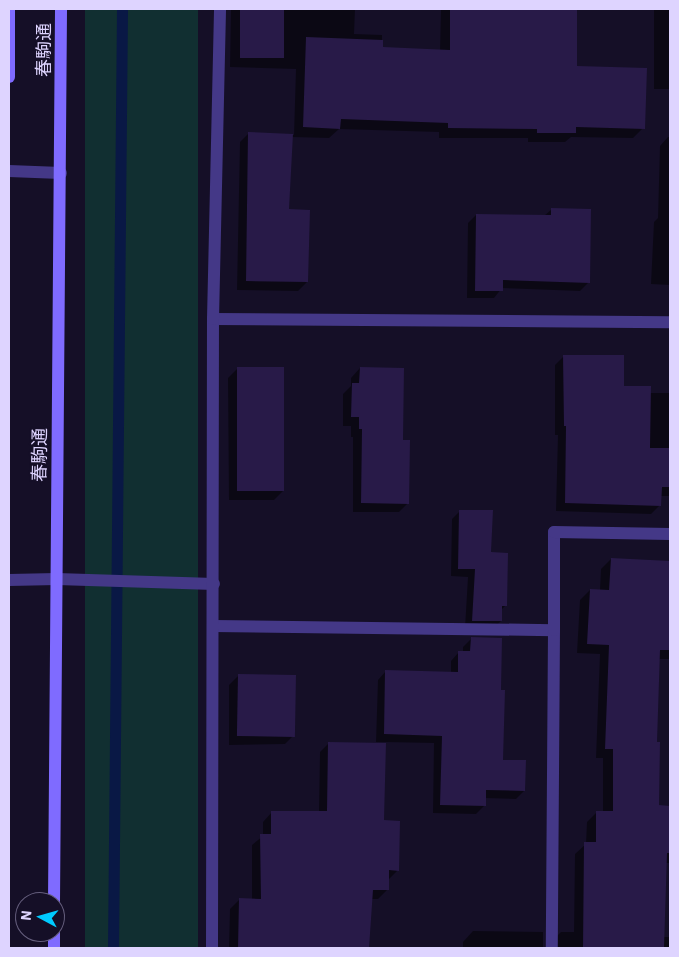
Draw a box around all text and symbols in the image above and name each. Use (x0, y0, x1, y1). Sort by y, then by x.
street label: 春駒通 (33, 23, 55, 77)
street label: 春駒通 (29, 428, 51, 482)
north arrow (15, 892, 65, 942)
text: N (17, 910, 36, 922)

